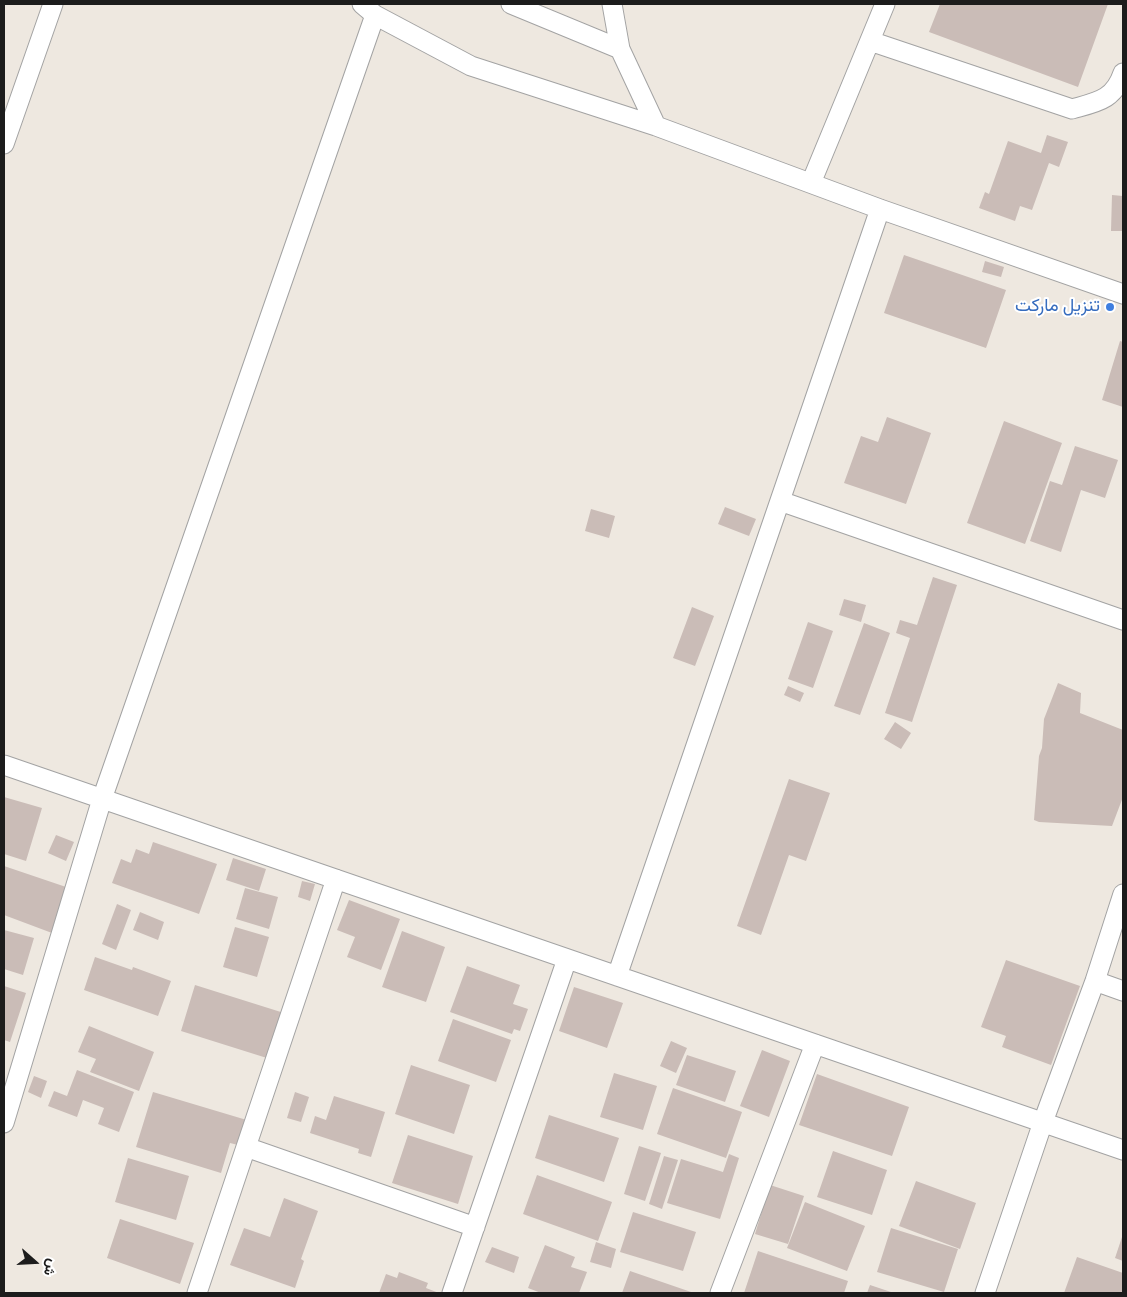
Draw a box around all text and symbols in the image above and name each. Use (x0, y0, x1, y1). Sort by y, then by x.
place label: تنزيل ماركت (1015, 296, 1100, 318)
marker: تنزيل ماركت (1104, 301, 1116, 313)
north arrow (10, 1237, 60, 1287)
text: ش (39, 1256, 60, 1278)

